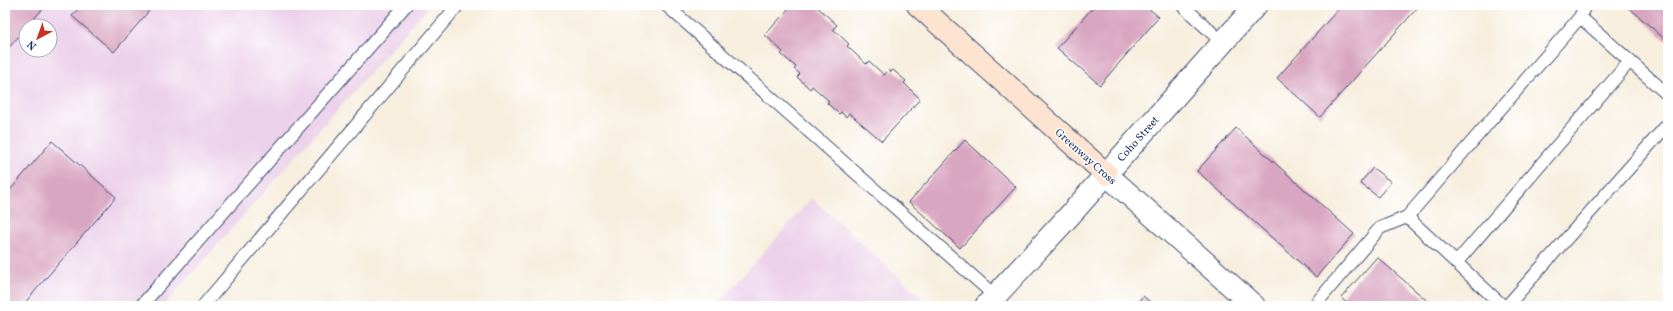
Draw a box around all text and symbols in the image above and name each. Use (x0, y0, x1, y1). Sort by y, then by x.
north arrow (18, 18, 58, 58)
text: N (24, 36, 40, 53)
street label: Coho Street (1115, 113, 1163, 166)
street label: Greenway Cross (1051, 126, 1119, 189)

